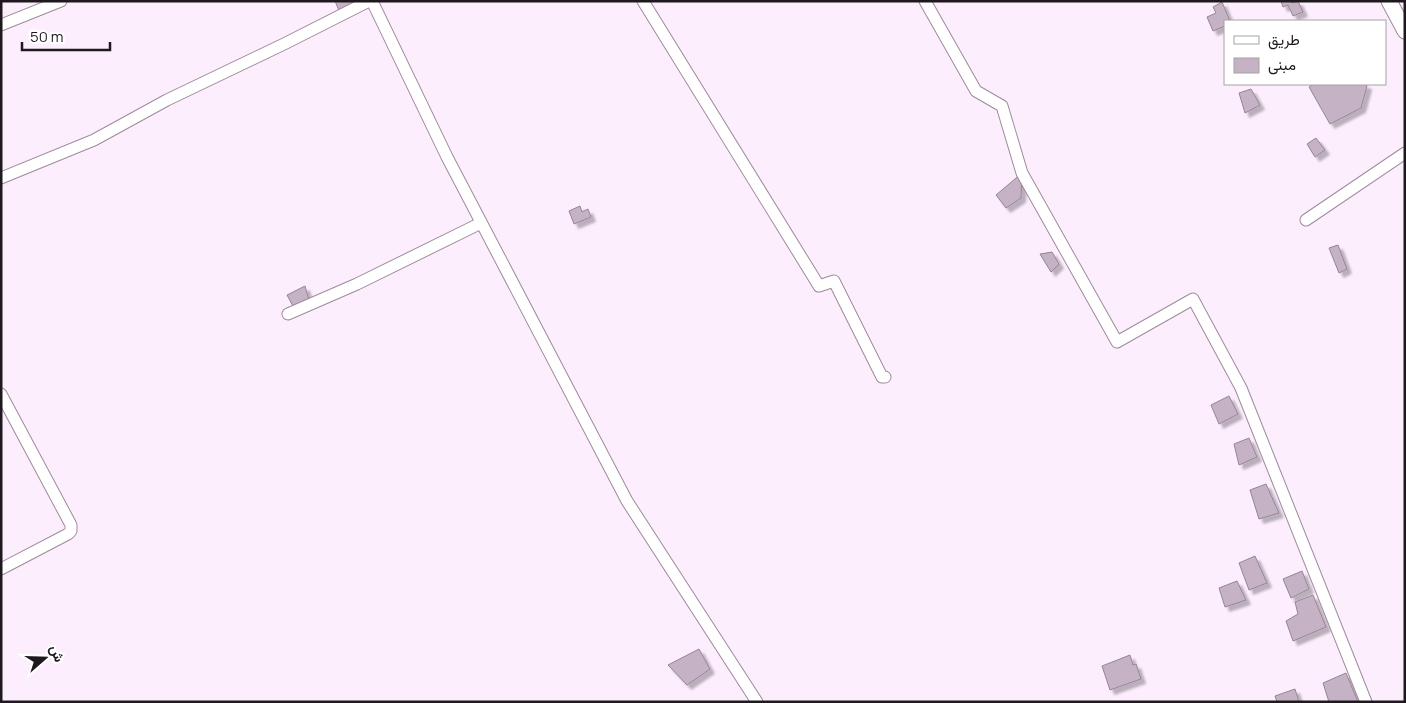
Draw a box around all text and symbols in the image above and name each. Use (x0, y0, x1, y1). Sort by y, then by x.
scale bar (22, 20, 110, 52)
legend (1224, 20, 1386, 85)
text: 50 m (30, 26, 64, 47)
text: طريق (1268, 29, 1300, 50)
text: مبنى (1268, 54, 1296, 75)
north arrow (20, 633, 70, 683)
text: ش (46, 642, 70, 665)

